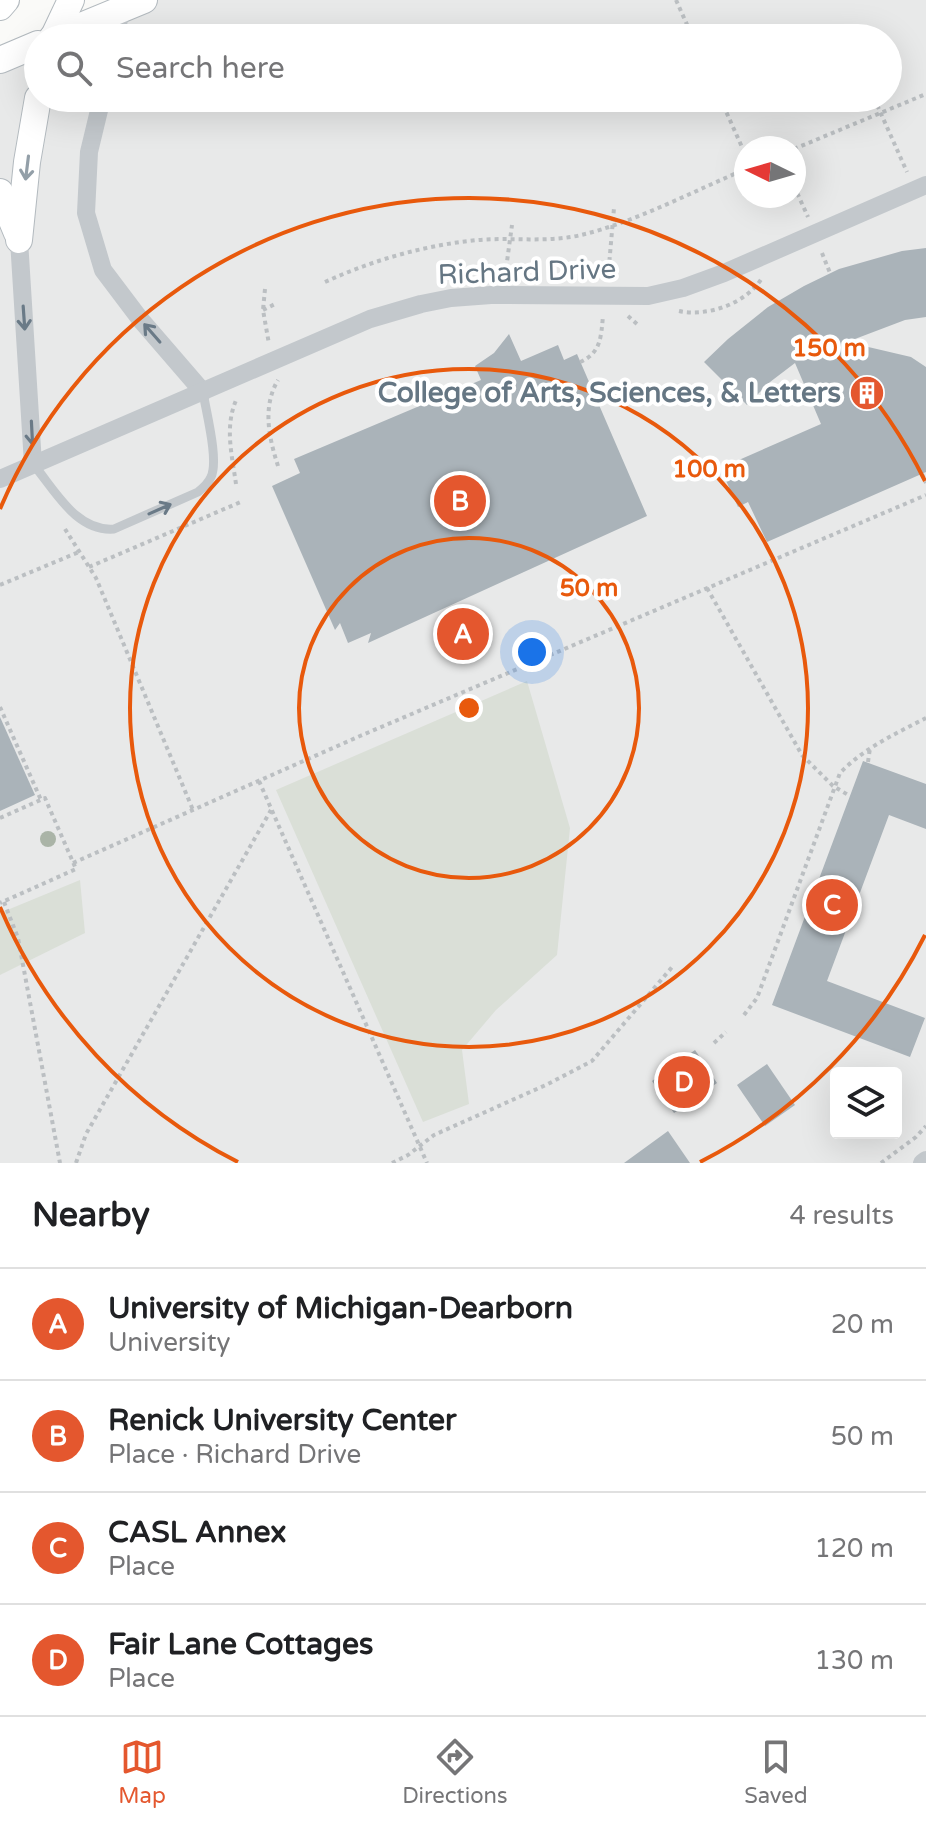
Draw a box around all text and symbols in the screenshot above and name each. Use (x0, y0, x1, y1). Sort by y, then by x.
search box (24, 24, 902, 112)
icon: search (52, 46, 96, 90)
text: Search here (116, 50, 285, 87)
north arrow (734, 136, 806, 208)
one-way arrow (19, 155, 34, 181)
street label: Richard Drive (437, 252, 617, 292)
one-way arrow (17, 304, 32, 331)
one-way arrow (143, 323, 161, 343)
text: 150 m (792, 334, 866, 363)
building icon: College of Arts, Sciences, & Letters (848, 374, 886, 412)
place label: College of Arts, Sciences, & Letters (378, 376, 841, 410)
one-way arrow (24, 419, 39, 446)
text: 100 m (672, 455, 746, 484)
pin: B (434, 471, 486, 531)
one-way arrow (148, 501, 172, 516)
text: 50 m (560, 574, 618, 603)
pin: A (437, 604, 489, 664)
your location (512, 632, 552, 672)
centre of rings (455, 694, 483, 722)
pin: C (806, 875, 858, 935)
pin: D (658, 1052, 710, 1112)
map controls (830, 1067, 902, 1139)
button: layers (830, 1067, 902, 1139)
text: Nearby (32, 1195, 150, 1236)
text: 4 results (789, 1200, 894, 1231)
text: University of Michigan-Dearborn (108, 1290, 573, 1327)
text: A (48, 1309, 68, 1340)
text: 20 m (831, 1309, 894, 1340)
text: University (108, 1327, 231, 1358)
text: Renick University Center (108, 1402, 456, 1439)
text: B (49, 1421, 67, 1452)
text: 50 m (831, 1421, 894, 1452)
text: Place · Richard Drive (108, 1439, 361, 1470)
text: CASL Annex (108, 1514, 287, 1551)
text: C (49, 1533, 67, 1564)
text: 120 m (814, 1533, 894, 1564)
text: Place (108, 1551, 175, 1582)
text: Fair Lane Cottages (108, 1626, 373, 1663)
text: D (48, 1645, 68, 1676)
text: 130 m (814, 1645, 894, 1676)
text: Place (108, 1663, 175, 1694)
tab: Map (118, 1735, 166, 1809)
tab: Directions (402, 1735, 508, 1809)
tab: Saved (744, 1735, 808, 1809)

